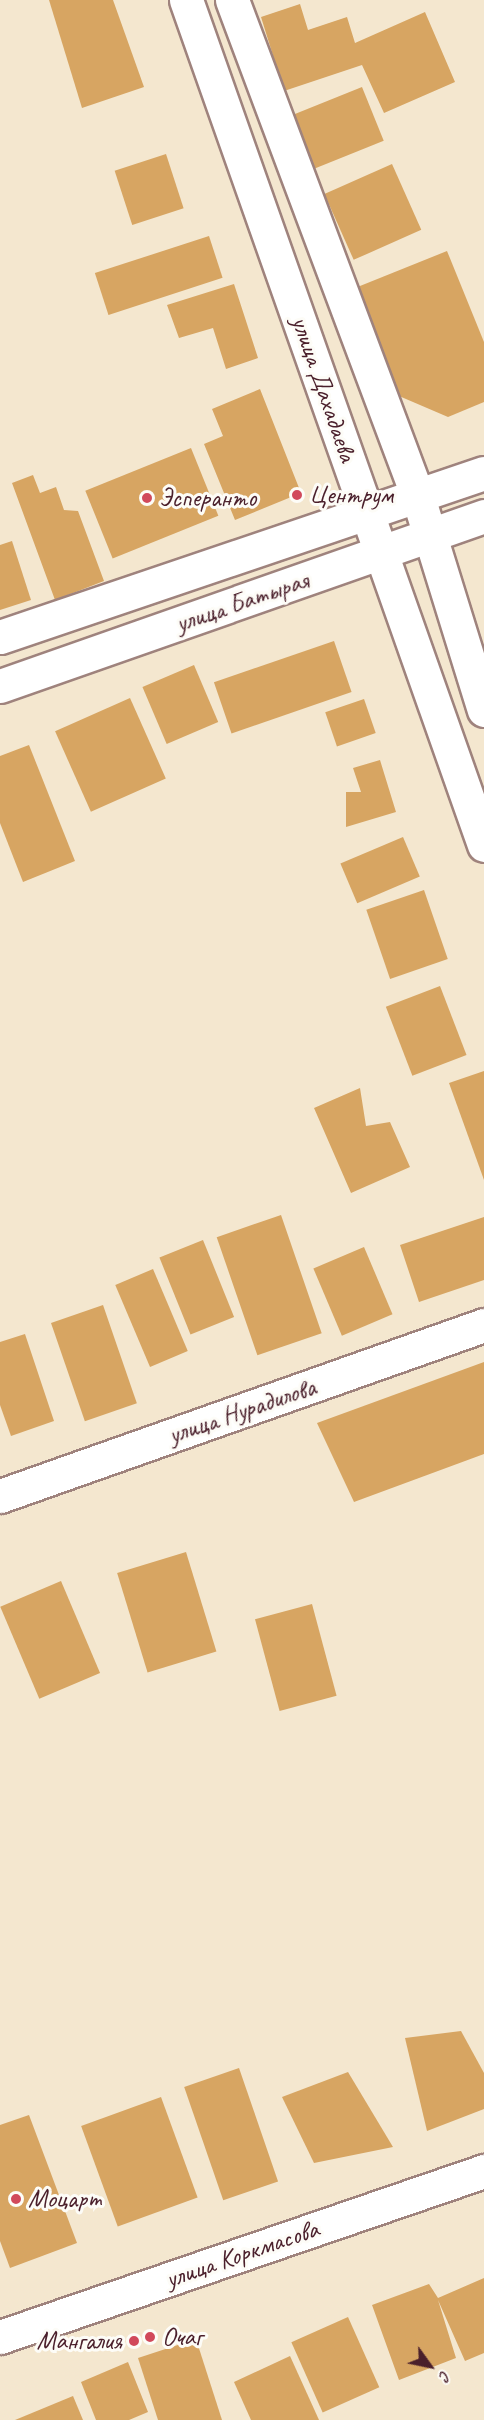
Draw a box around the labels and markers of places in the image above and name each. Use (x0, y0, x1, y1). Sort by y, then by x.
place label: Центрум (309, 479, 393, 511)
place label: Эсперанто (159, 482, 256, 514)
marker: Центрум (290, 488, 304, 502)
marker: Эсперанто (140, 491, 154, 505)
place label: Моцарт (28, 2183, 102, 2215)
marker: Моцарт (9, 2192, 23, 2206)
place label: Очаг (162, 2321, 202, 2353)
place label: Мангалия (36, 2325, 122, 2357)
marker: Очаг (143, 2330, 157, 2344)
marker: Мангалия (127, 2334, 141, 2348)

